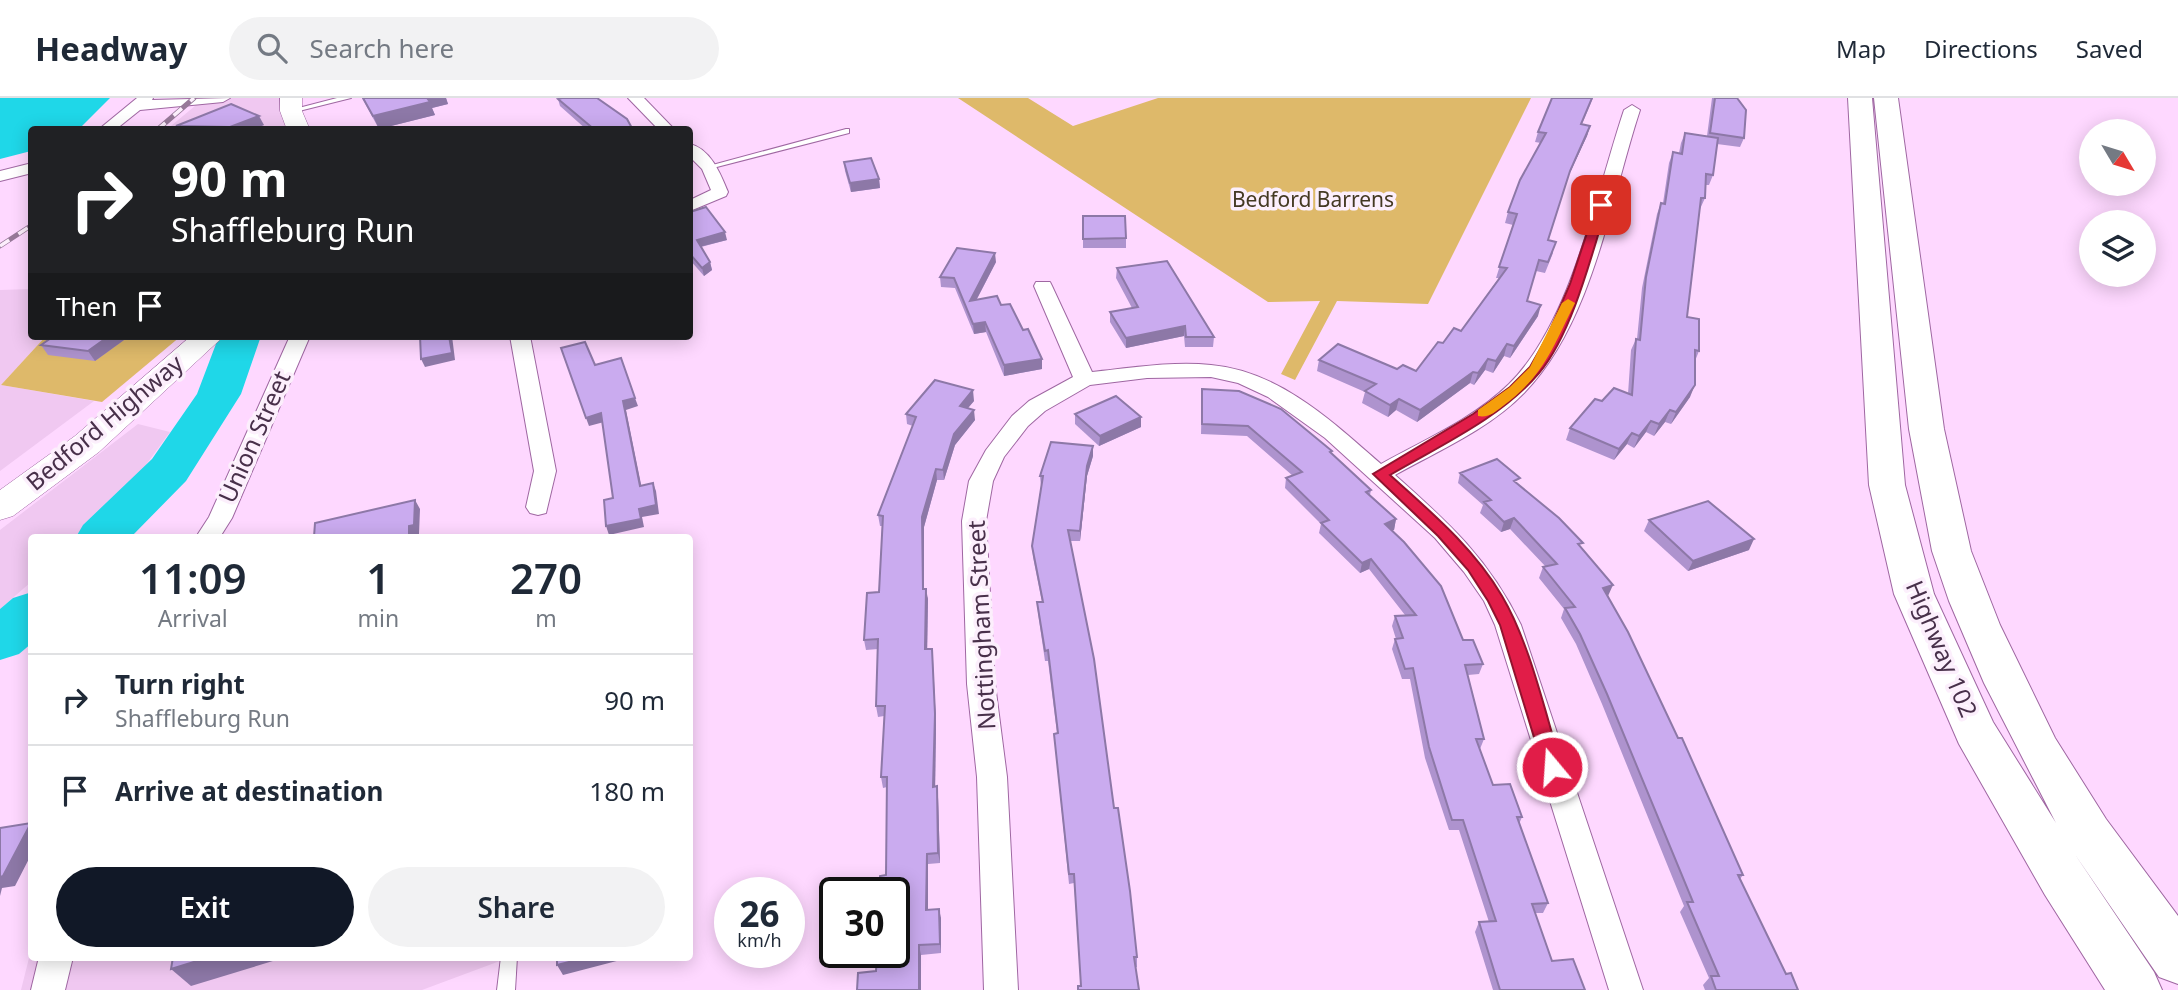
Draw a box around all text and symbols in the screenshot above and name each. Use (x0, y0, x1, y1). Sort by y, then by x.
search box (229, 17, 719, 80)
text: Headway (35, 26, 187, 71)
icon: search (253, 29, 291, 67)
text: Search here (309, 30, 454, 66)
text: Map (1836, 32, 1886, 65)
text: Directions (1924, 32, 2038, 65)
text: Saved (2076, 32, 2143, 65)
north arrow (2079, 119, 2156, 196)
map controls (2079, 119, 2156, 287)
text: 90 m (171, 145, 288, 211)
icon: right (56, 154, 147, 245)
pin (1571, 175, 1631, 235)
park label: Bedford Barrens (1232, 185, 1394, 213)
icon: arrive (1582, 186, 1620, 224)
text: Shaffleburg Run (171, 208, 414, 251)
button: layers (2079, 210, 2156, 287)
icon: arrive (131, 287, 169, 325)
text: Then (56, 288, 117, 324)
street label: Bedford Highway (19, 346, 190, 497)
street label: Union Street (210, 365, 298, 508)
street label: Nottingham Street (959, 519, 1002, 731)
text: 11:09 (139, 549, 247, 606)
text: 1 (366, 549, 390, 606)
text: 270 (510, 549, 582, 606)
street label: Highway 102 (1899, 575, 1986, 722)
text: Arrival (158, 602, 228, 634)
text: min (357, 602, 399, 634)
text: m (535, 602, 557, 634)
text: Turn right (115, 666, 245, 702)
icon: right (56, 681, 94, 719)
text: 90 m (604, 682, 665, 718)
text: Shaffleburg Run (115, 702, 290, 734)
position arrow (1515, 730, 1589, 804)
icon: arrive (56, 772, 94, 810)
text: Arrive at destination (115, 773, 384, 809)
text: 180 m (589, 773, 665, 809)
button: Exit (56, 867, 354, 947)
button: Share (368, 867, 665, 947)
speed limit sign: 30 (819, 877, 910, 968)
text: 26 (739, 890, 780, 937)
text: km/h (737, 928, 782, 952)

